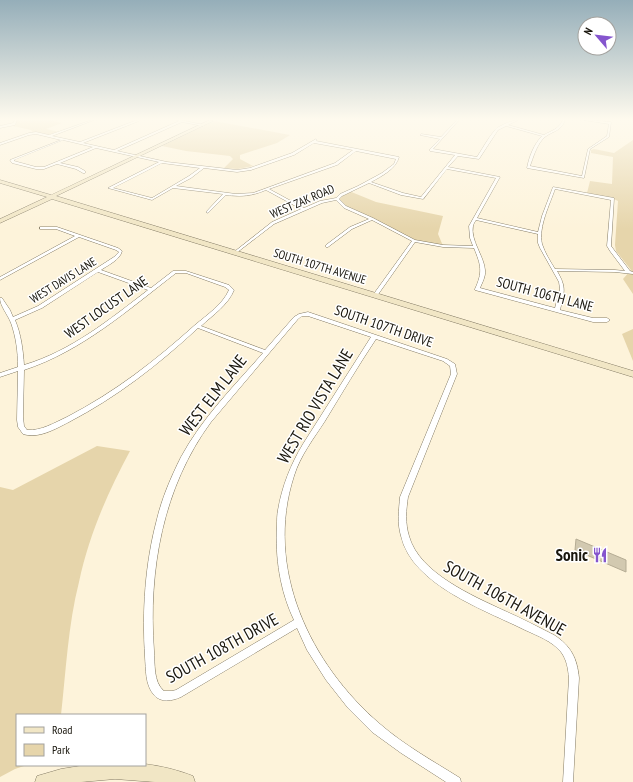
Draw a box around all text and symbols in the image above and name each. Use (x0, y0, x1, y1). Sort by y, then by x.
north arrow (577, 16, 617, 56)
text: N (581, 25, 596, 37)
street label: WEST ZAK ROAD (268, 181, 336, 221)
street label: SOUTH 107TH AVENUE (272, 245, 368, 287)
street label: WEST DAVIS LANE (27, 254, 99, 306)
street label: WEST LOCUST LANE (61, 272, 151, 342)
street label: SOUTH 106TH LANE (495, 272, 595, 316)
street label: SOUTH 107TH DRIVE (332, 301, 436, 351)
street label: WEST RIO VISTA LANE (272, 345, 358, 467)
street label: WEST ELM LANE (174, 350, 252, 440)
place label: Sonic (556, 544, 588, 566)
restaurant icon: Sonic (591, 546, 609, 564)
street label: SOUTH 106TH AVENUE (440, 555, 570, 641)
street label: SOUTH 108TH DRIVE (162, 608, 282, 688)
legend (16, 714, 146, 766)
text: Road (52, 722, 72, 737)
text: Park (52, 742, 70, 757)

